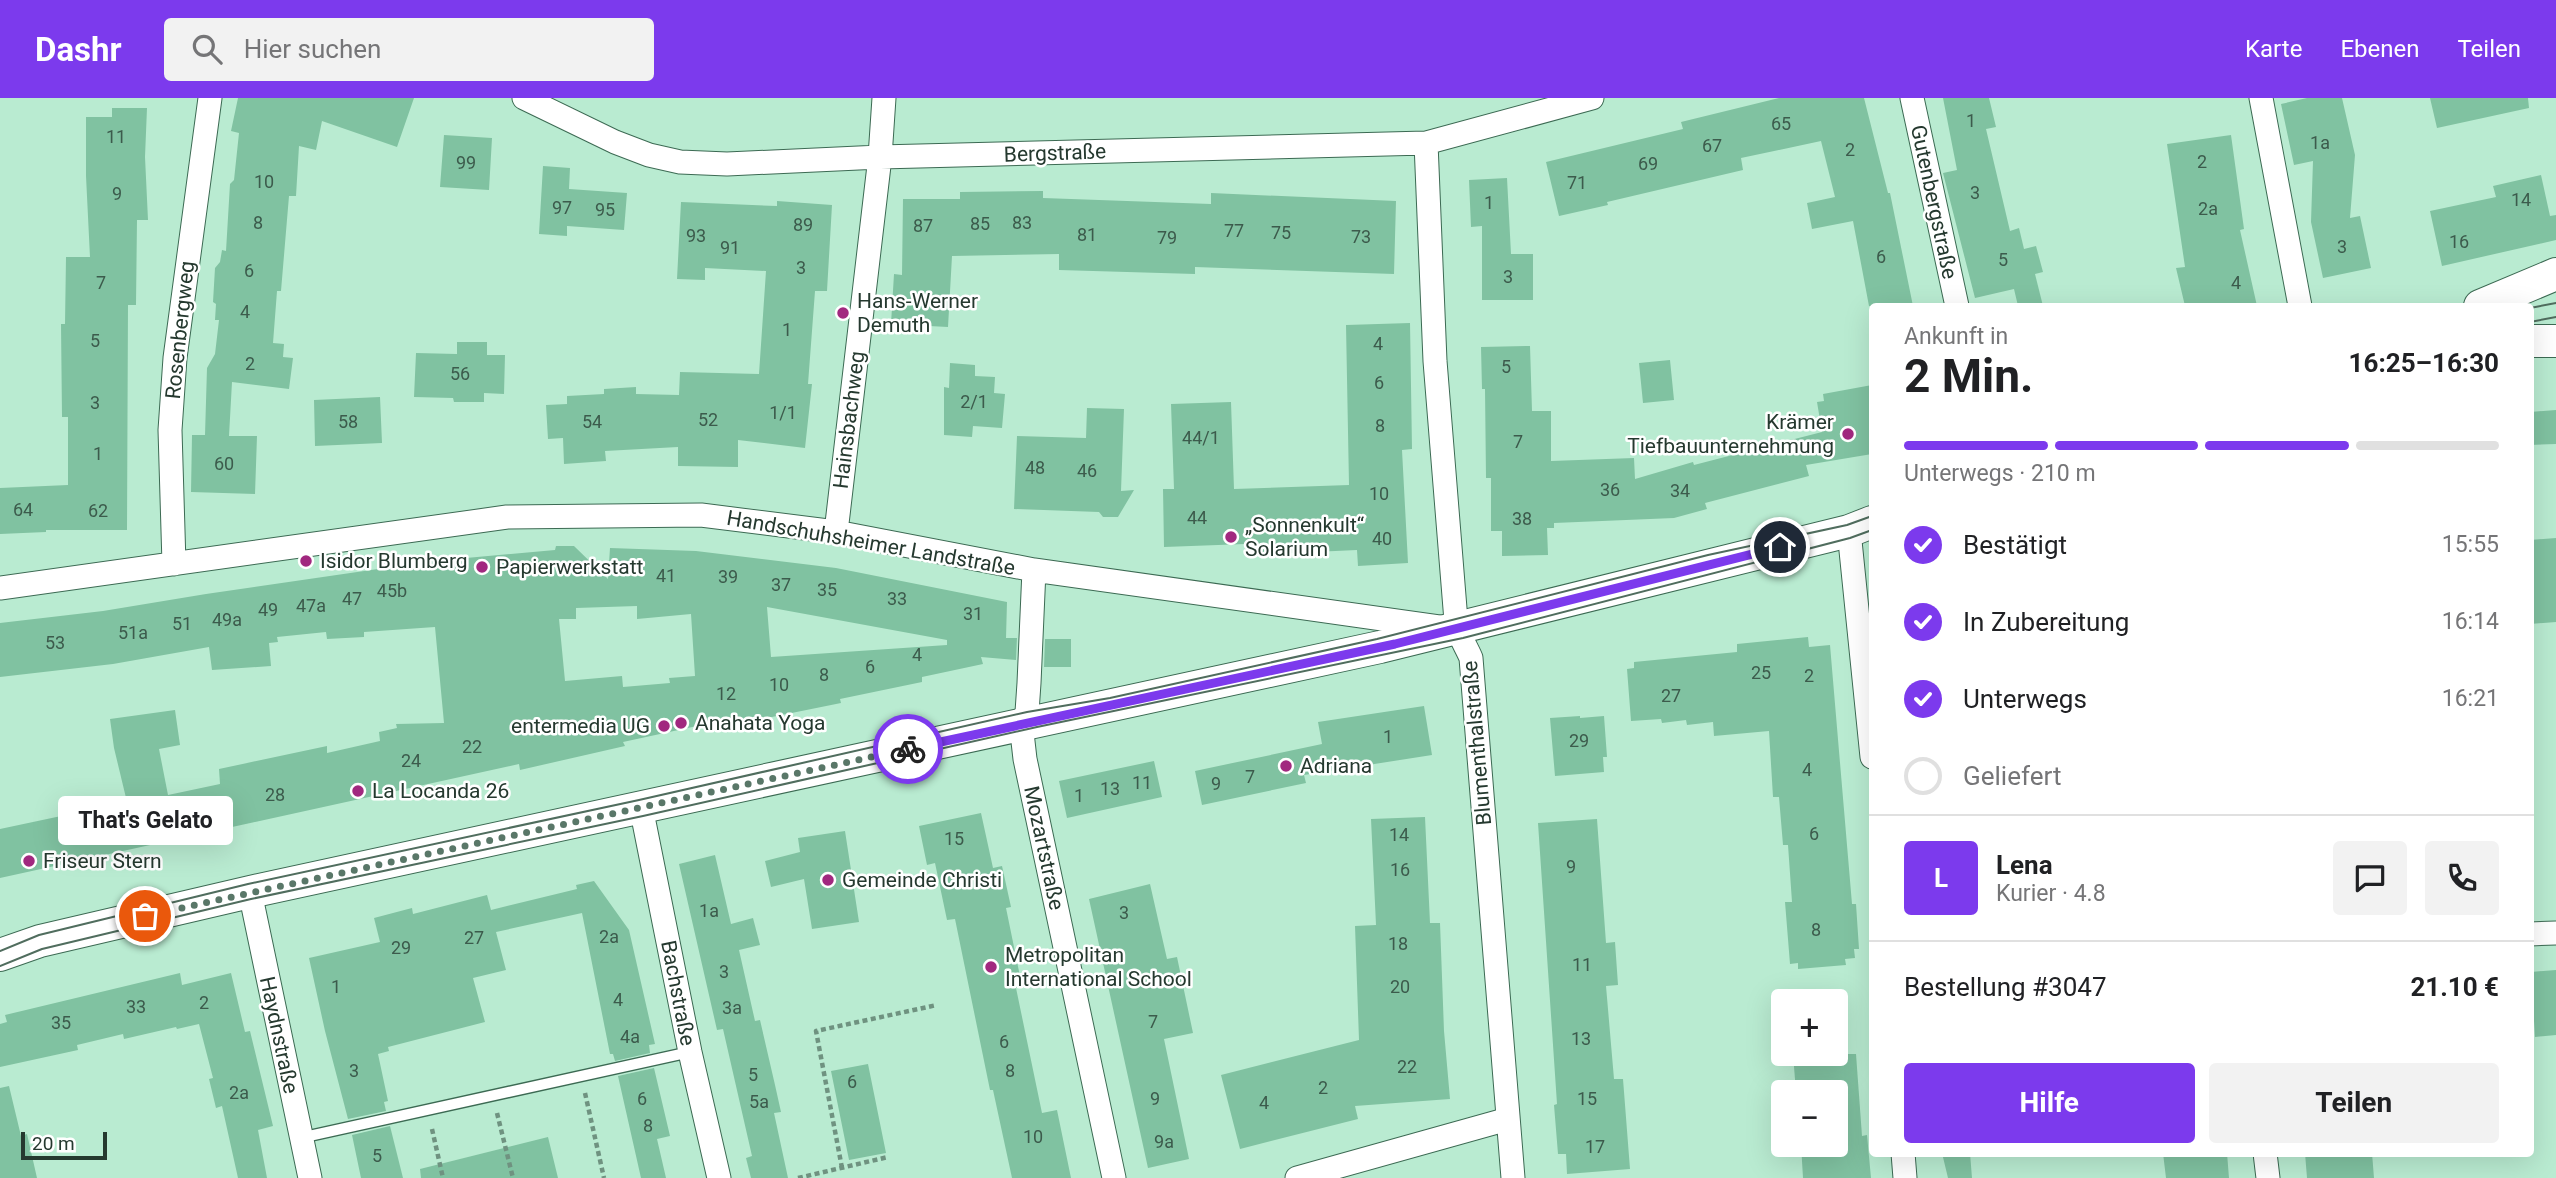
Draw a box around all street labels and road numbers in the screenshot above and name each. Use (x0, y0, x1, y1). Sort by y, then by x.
street label: Gutenbergstraße (1906, 123, 1962, 281)
street label: Bergstraße (1003, 139, 1107, 167)
street label: Rosenbergweg (161, 260, 199, 400)
street label: Hainsbachweg (829, 350, 869, 490)
street label: Handschuhsheimer Landstraße (725, 506, 1017, 580)
street label: Blumenthalstraße (1458, 660, 1496, 826)
street label: Mozartstraße (1019, 784, 1069, 912)
street label: Bachstraße (656, 938, 700, 1048)
street label: Haydnstraße (255, 974, 303, 1096)

